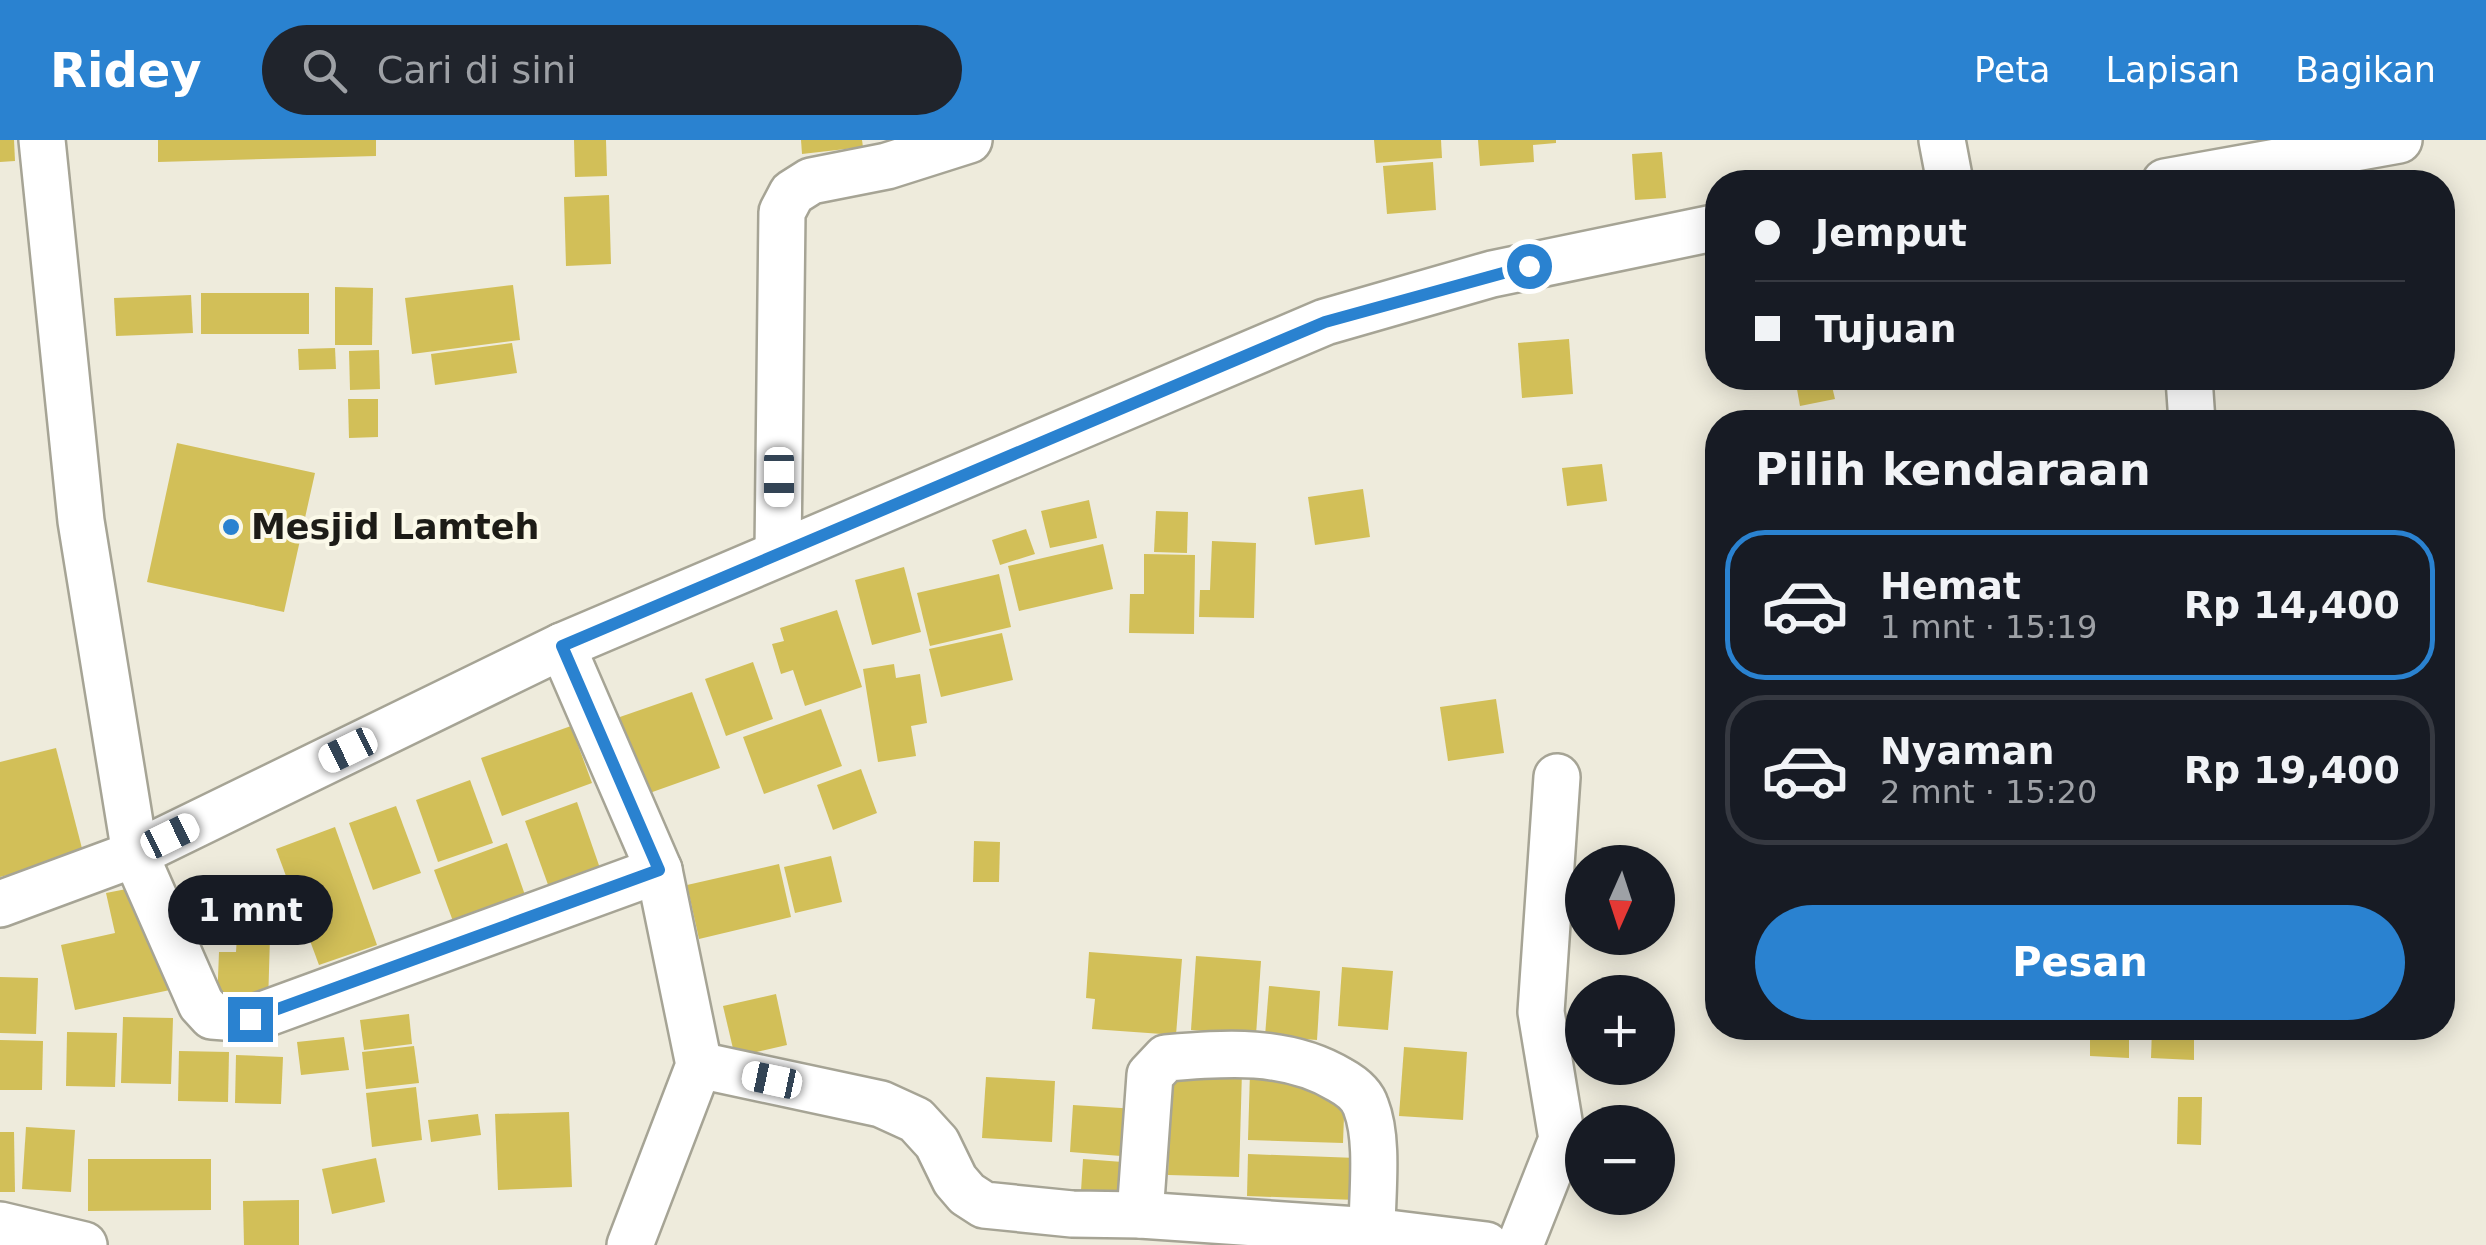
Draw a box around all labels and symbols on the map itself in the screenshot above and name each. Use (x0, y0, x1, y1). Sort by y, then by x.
route start (1507, 244, 1552, 289)
car (764, 447, 794, 507)
place label: Mesjid Lamteh (251, 507, 539, 547)
marker: Mesjid Lamteh (220, 516, 242, 538)
car (314, 723, 382, 777)
car (136, 809, 204, 863)
north arrow (1565, 845, 1675, 955)
callout: 1 mnt (168, 874, 332, 944)
route end (228, 997, 273, 1042)
car (740, 1059, 804, 1101)

